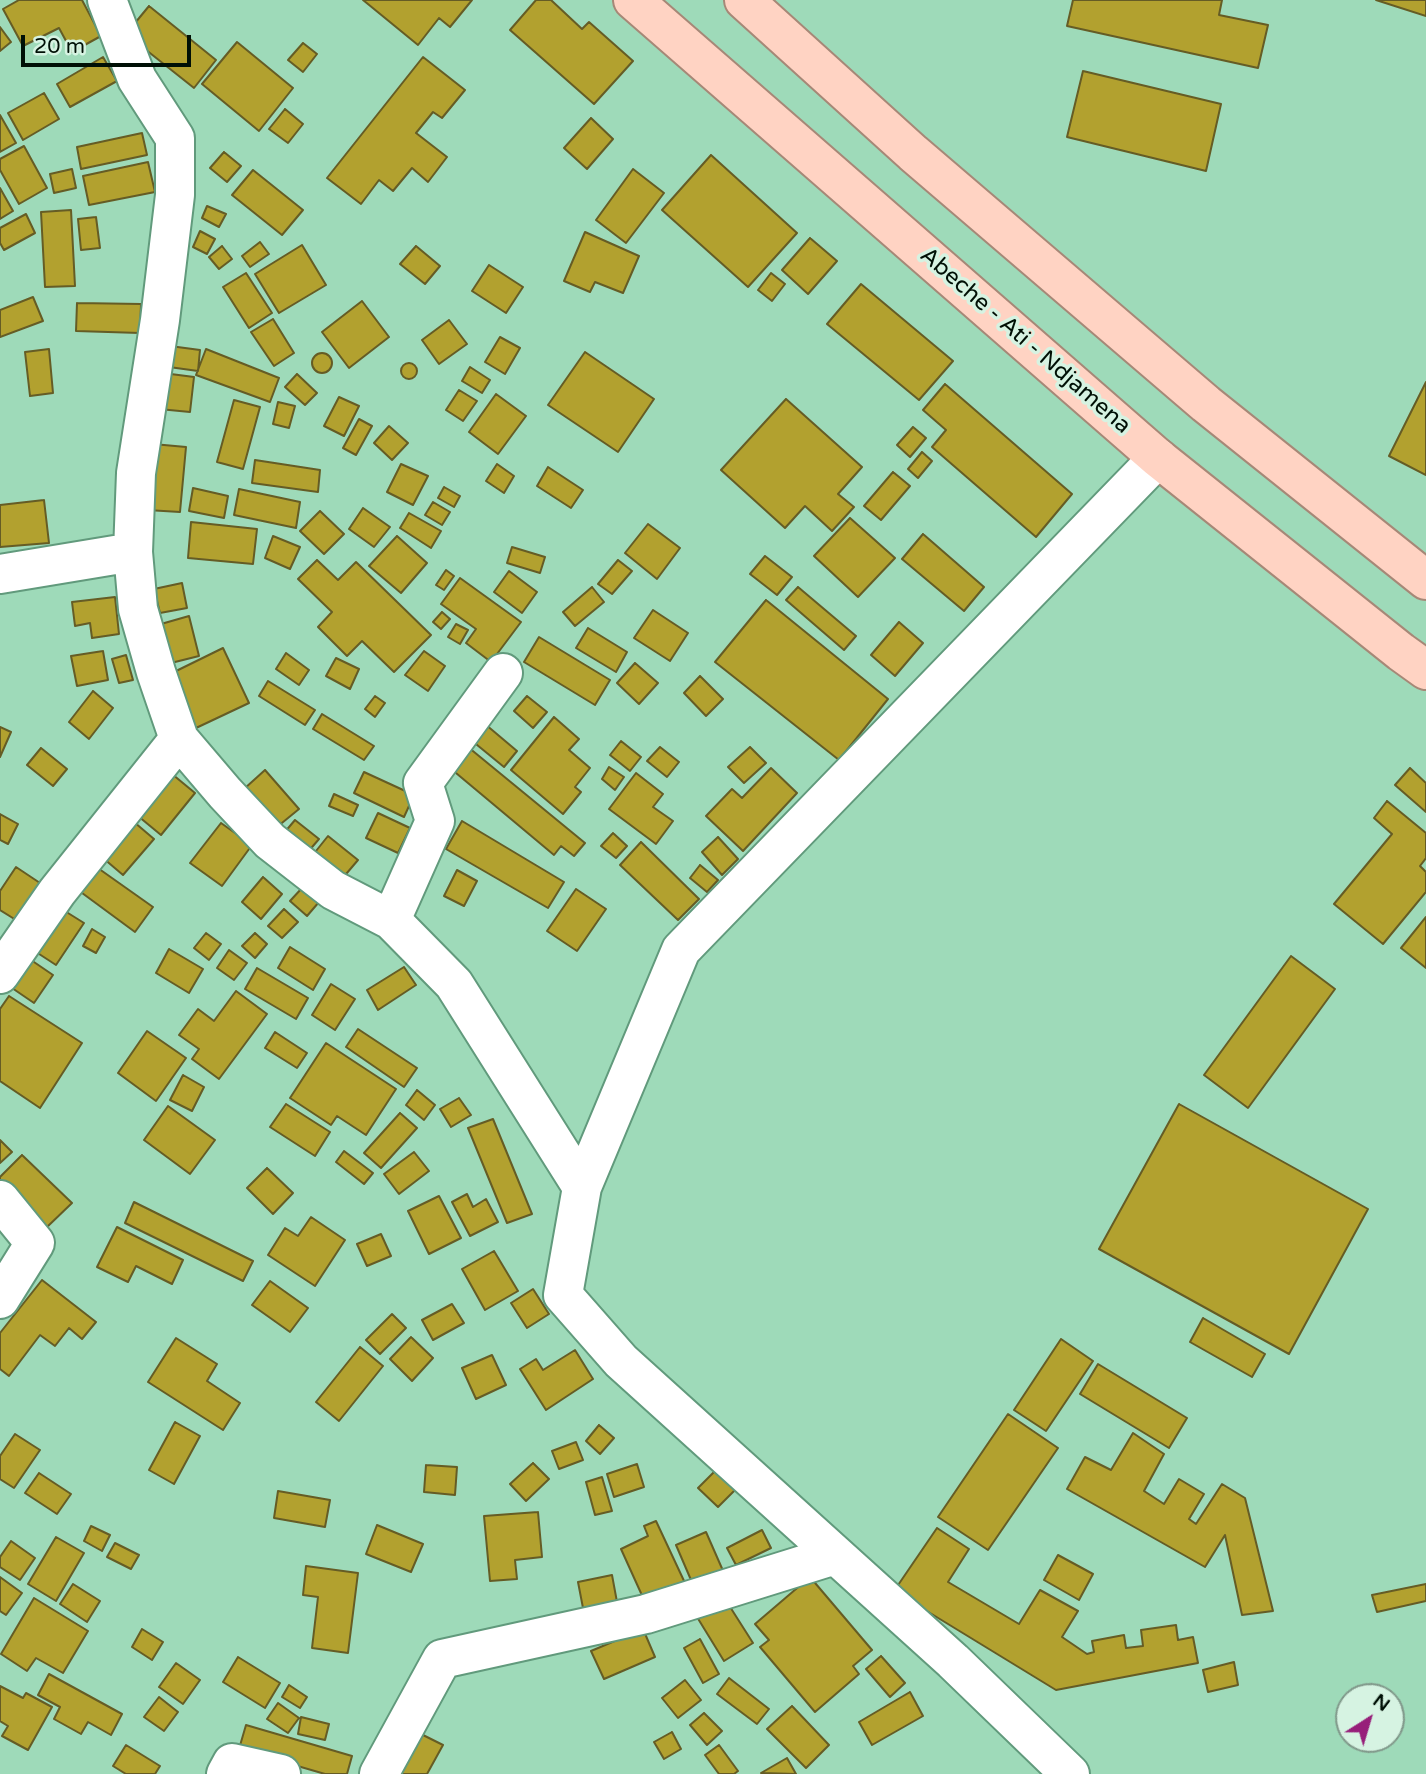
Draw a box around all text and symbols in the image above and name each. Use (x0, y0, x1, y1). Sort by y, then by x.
scale bar (24, 21, 194, 65)
text: 20 m (34, 34, 85, 59)
street label: Abeche - Ati - Ndjamena (914, 242, 1136, 440)
north arrow (1335, 1683, 1405, 1753)
text: N (1369, 1689, 1394, 1716)

